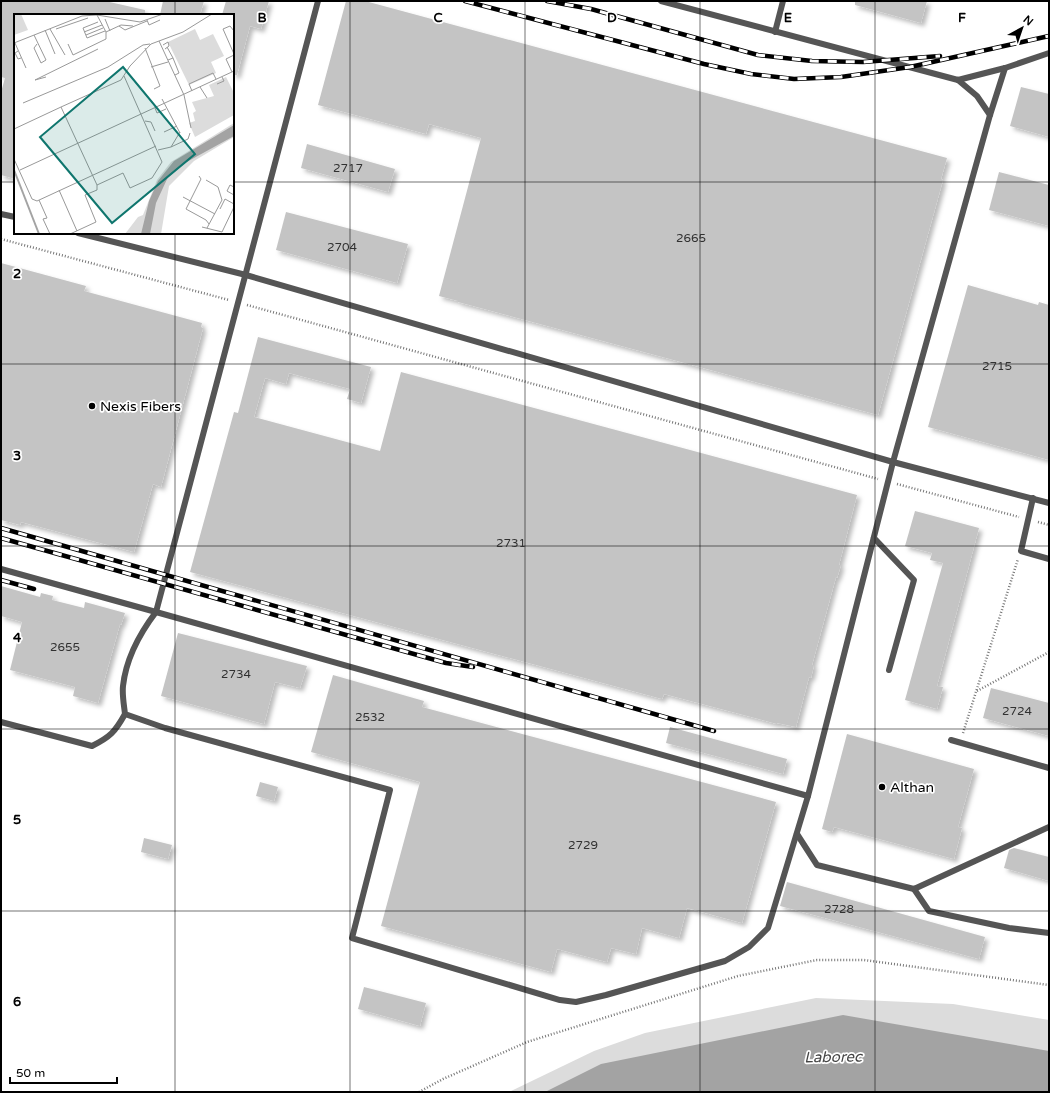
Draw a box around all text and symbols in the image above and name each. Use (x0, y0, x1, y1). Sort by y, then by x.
north arrow (1002, 8, 1042, 48)
text: B (257, 10, 267, 26)
text: C (433, 10, 443, 26)
text: D (607, 10, 617, 26)
text: E (784, 10, 792, 26)
text: F (958, 10, 966, 26)
text: N (1021, 13, 1036, 29)
inset map (14, 14, 234, 234)
house number: 2717 (333, 161, 363, 175)
house number: 2665 (676, 231, 706, 245)
house number: 2704 (327, 240, 358, 254)
text: 2 (13, 266, 21, 282)
house number: 2715 (982, 359, 1012, 373)
place label: Nexis Fibers (100, 398, 181, 415)
marker: Nexis Fibers (87, 401, 97, 411)
text: 3 (13, 448, 21, 464)
house number: 2731 (496, 536, 526, 550)
text: 4 (13, 630, 22, 646)
house number: 2655 (50, 640, 80, 654)
house number: 2734 (221, 667, 252, 681)
house number: 2724 (1002, 704, 1033, 718)
house number: 2532 (355, 710, 385, 724)
place label: Althan (890, 779, 934, 796)
marker: Althan (877, 782, 887, 792)
text: 5 (13, 812, 21, 828)
house number: 2729 (568, 838, 598, 852)
house number: 2728 (824, 902, 854, 916)
text: 6 (13, 994, 21, 1010)
water label: Laborec (804, 1047, 864, 1067)
scale bar (10, 1059, 117, 1085)
text: 50 m (16, 1066, 45, 1080)

